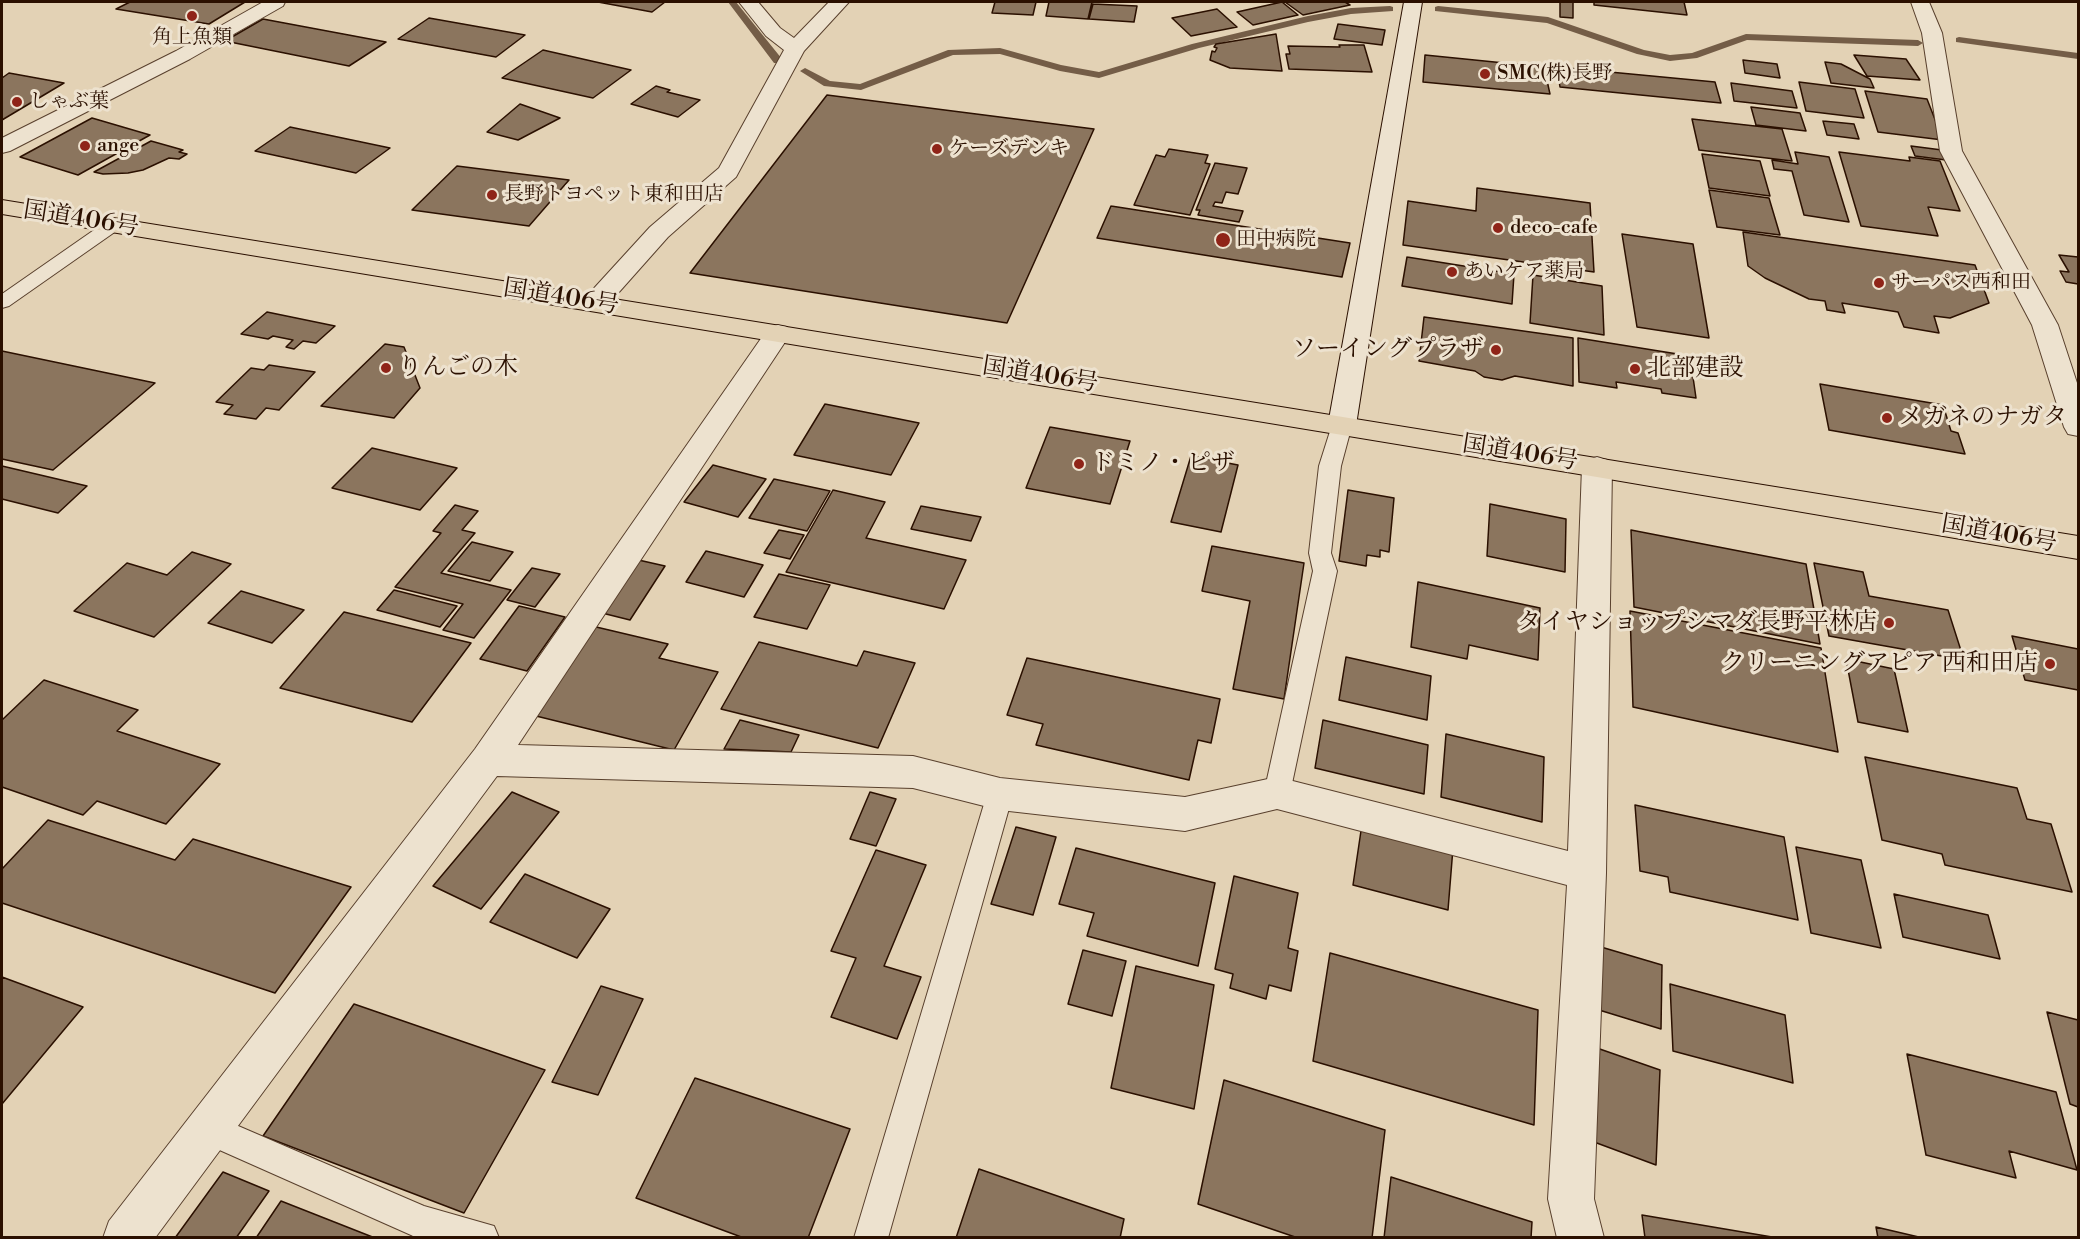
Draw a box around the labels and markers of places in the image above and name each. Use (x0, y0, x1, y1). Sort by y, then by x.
marker: 角上魚類 (185, 9, 199, 23)
place label: 角上魚類 (152, 26, 232, 50)
place label: SMC(株)長野 (1497, 62, 1612, 86)
marker: SMC(株)長野 (1478, 67, 1492, 81)
place label: しゃぶ葉 (29, 90, 109, 114)
marker: しゃぶ葉 (10, 95, 24, 109)
place label: ange (97, 134, 139, 158)
place label: ケーズデンキ (949, 137, 1069, 161)
marker: ange (78, 139, 92, 153)
marker: ケーズデンキ (930, 142, 944, 156)
place label: 長野トヨペット東和田店 (504, 183, 724, 207)
marker: 長野トヨペット東和田店 (485, 188, 499, 202)
place label: deco-cafe (1510, 216, 1598, 240)
marker: deco-cafe (1491, 221, 1505, 235)
place label: 田中病院 (1236, 228, 1316, 252)
marker: 田中病院 (1214, 231, 1232, 249)
place label: あいケア薬局 (1464, 260, 1584, 284)
marker: あいケア薬局 (1445, 265, 1459, 279)
place label: サーパス西和田 (1891, 271, 2031, 295)
marker: サーパス西和田 (1872, 276, 1886, 290)
place label: ソーイングプラザ (1292, 336, 1484, 364)
marker: ソーイングプラザ (1489, 343, 1503, 357)
place label: りんごの木 (398, 354, 518, 382)
place label: 北部建設 (1647, 355, 1743, 383)
marker: りんごの木 (379, 361, 393, 375)
marker: 北部建設 (1628, 362, 1642, 376)
place label: メガネのナガタ (1899, 404, 2067, 432)
marker: メガネのナガタ (1880, 411, 1894, 425)
place label: ドミノ・ピザ (1091, 450, 1235, 478)
marker: ドミノ・ピザ (1072, 457, 1086, 471)
place label: タイヤショップシマダ長野平林店 (1517, 609, 1877, 637)
marker: タイヤショップシマダ長野平林店 (1882, 616, 1896, 630)
place label: クリーニングアピア 西和田店 (1721, 650, 2038, 678)
marker: クリーニングアピア 西和田店 (2043, 657, 2057, 671)

